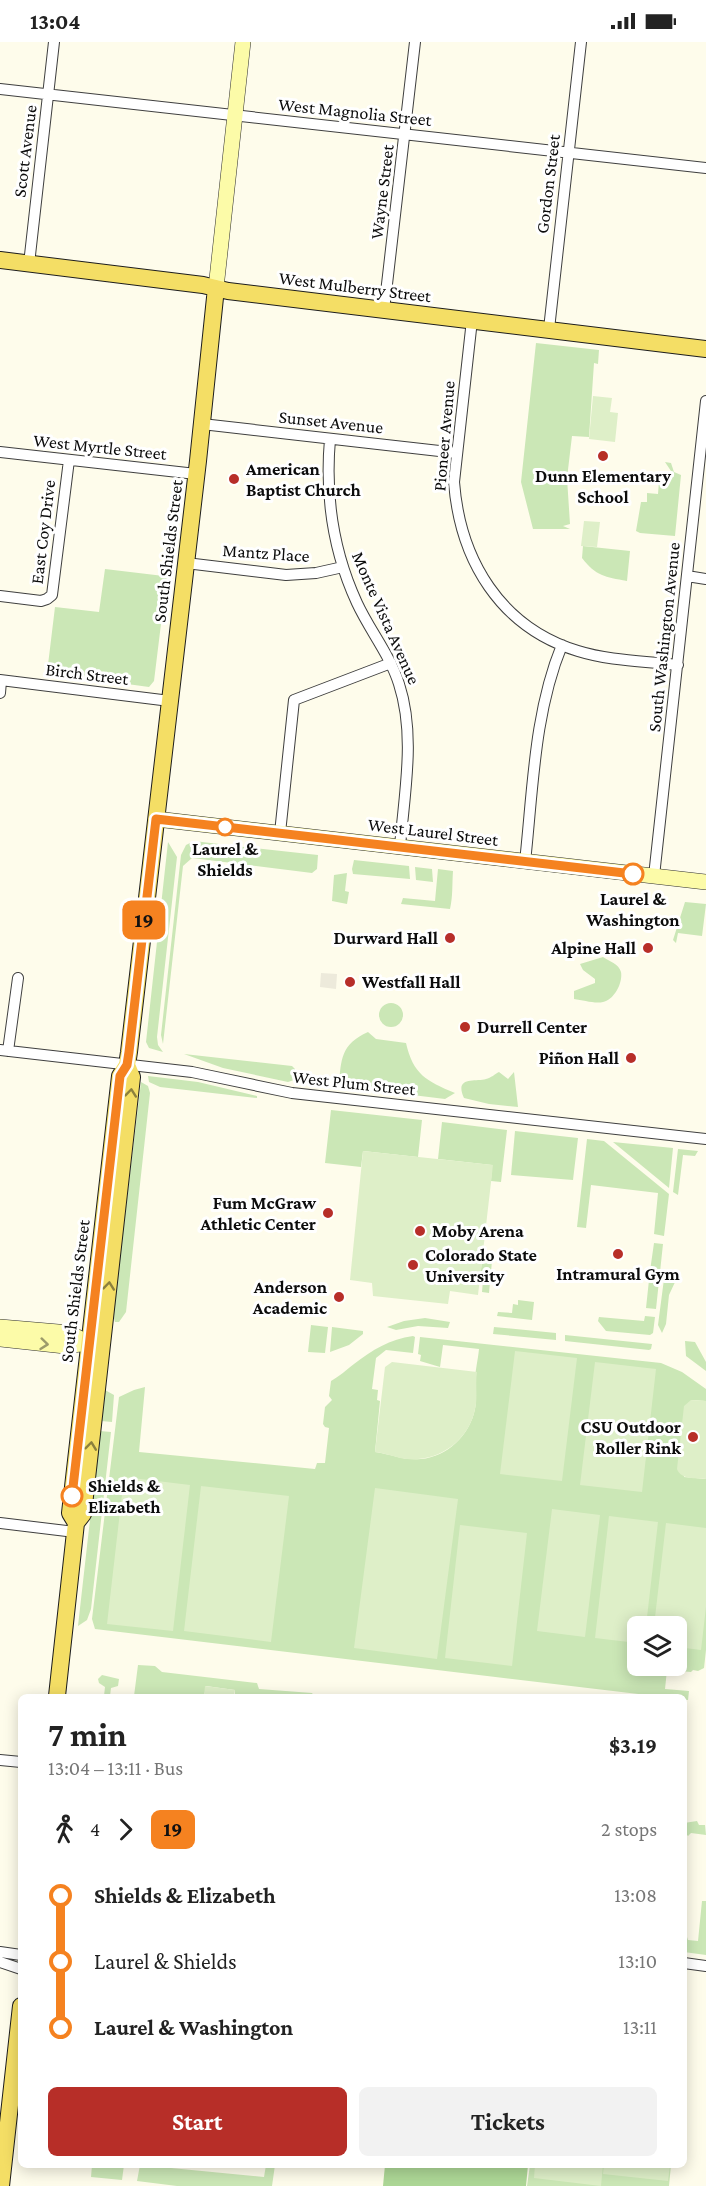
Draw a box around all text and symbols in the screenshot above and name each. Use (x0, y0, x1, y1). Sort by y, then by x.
text: 13:04 (30, 9, 80, 34)
street label: West Magnolia Street (277, 94, 434, 130)
street label: Scott Avenue (9, 104, 41, 198)
street label: Gordon Street (532, 132, 564, 235)
street label: Wayne Street (366, 142, 398, 241)
street label: West Mulberry Street (278, 268, 433, 306)
street label: Pioneer Avenue (429, 380, 459, 492)
street label: Sunset Avenue (278, 407, 384, 437)
street label: West Myrtle Street (32, 430, 169, 464)
marker: Dunn Elementary School (596, 449, 610, 463)
place label: American Baptist Church (245, 459, 361, 500)
place label: Dunn Elementary School (535, 466, 671, 507)
marker: American Baptist Church (227, 472, 241, 486)
street label: South Shields Street (149, 478, 187, 623)
street label: East Coy Drive (27, 479, 59, 585)
street label: Mantz Place (222, 540, 310, 566)
street label: South Washington Avenue (644, 541, 684, 733)
street label: Monte Vista Avenue (348, 549, 424, 687)
street label: Birch Street (45, 659, 131, 689)
street label: West Laurel Street (367, 814, 500, 850)
marker: Laurel & Shields (216, 818, 234, 836)
place label: Laurel & Shields (192, 839, 258, 880)
marker: Laurel & Washington (622, 863, 644, 885)
place label: Laurel & Washington (585, 889, 680, 930)
line badge: 19 (117, 900, 171, 940)
text: 19 (134, 908, 154, 932)
place label: Durward Hall (334, 928, 438, 948)
marker: Durward Hall (443, 931, 457, 945)
place label: Alpine Hall (550, 938, 636, 958)
marker: Alpine Hall (641, 941, 655, 955)
place label: Westfall Hall (361, 972, 461, 992)
marker: Westfall Hall (343, 975, 357, 989)
place label: Durrell Center (477, 1017, 587, 1037)
marker: Durrell Center (458, 1020, 472, 1034)
place label: Piñon Hall (539, 1048, 619, 1068)
marker: Piñon Hall (624, 1051, 638, 1065)
street label: West Plum Street (292, 1067, 417, 1100)
one-way arrow (124, 1088, 136, 1097)
place label: Fum McGraw Athletic Center (199, 1193, 317, 1234)
marker: Fum McGraw Athletic Center (321, 1206, 335, 1220)
street label: South Shields Street (56, 1218, 94, 1363)
place label: Moby Arena (432, 1221, 524, 1241)
marker: Moby Arena (413, 1224, 427, 1238)
place label: Colorado State University (425, 1245, 537, 1286)
marker: Intramural Gym (611, 1247, 625, 1261)
marker: Colorado State University (406, 1258, 420, 1272)
place label: Intramural Gym (556, 1264, 681, 1284)
place label: Anderson Academic (252, 1277, 328, 1318)
one-way arrow (102, 1282, 115, 1291)
marker: Anderson Academic (332, 1290, 346, 1304)
one-way arrow (40, 1337, 49, 1350)
place label: CSU Outdoor Roller Rink (581, 1417, 681, 1458)
marker: CSU Outdoor Roller Rink (686, 1430, 700, 1444)
one-way arrow (84, 1442, 96, 1451)
place label: Shields & Elizabeth (88, 1476, 161, 1517)
marker: Shields & Elizabeth (61, 1485, 83, 1507)
map controls (627, 1616, 687, 1676)
button: layers (627, 1616, 687, 1676)
text: 7 min (48, 1716, 127, 1753)
text: $3.19 (609, 1733, 657, 1758)
text: 13:04 – 13:11 · Bus (48, 1757, 183, 1779)
icon: walk (48, 1813, 81, 1846)
icon: forward (109, 1813, 142, 1846)
text: 19 (163, 1817, 183, 1841)
text: 4 (90, 1818, 100, 1840)
text: 2 stops (601, 1818, 657, 1840)
text: Shields & Elizabeth (94, 1883, 276, 1908)
text: 13:08 (614, 1884, 657, 1906)
text: Laurel & Shields (94, 1949, 237, 1974)
text: 13:10 (618, 1950, 657, 1972)
text: Laurel & Washington (94, 2015, 293, 2040)
text: 13:11 (623, 2016, 657, 2038)
button: Start (48, 2087, 347, 2156)
button: Tickets (359, 2087, 657, 2156)

